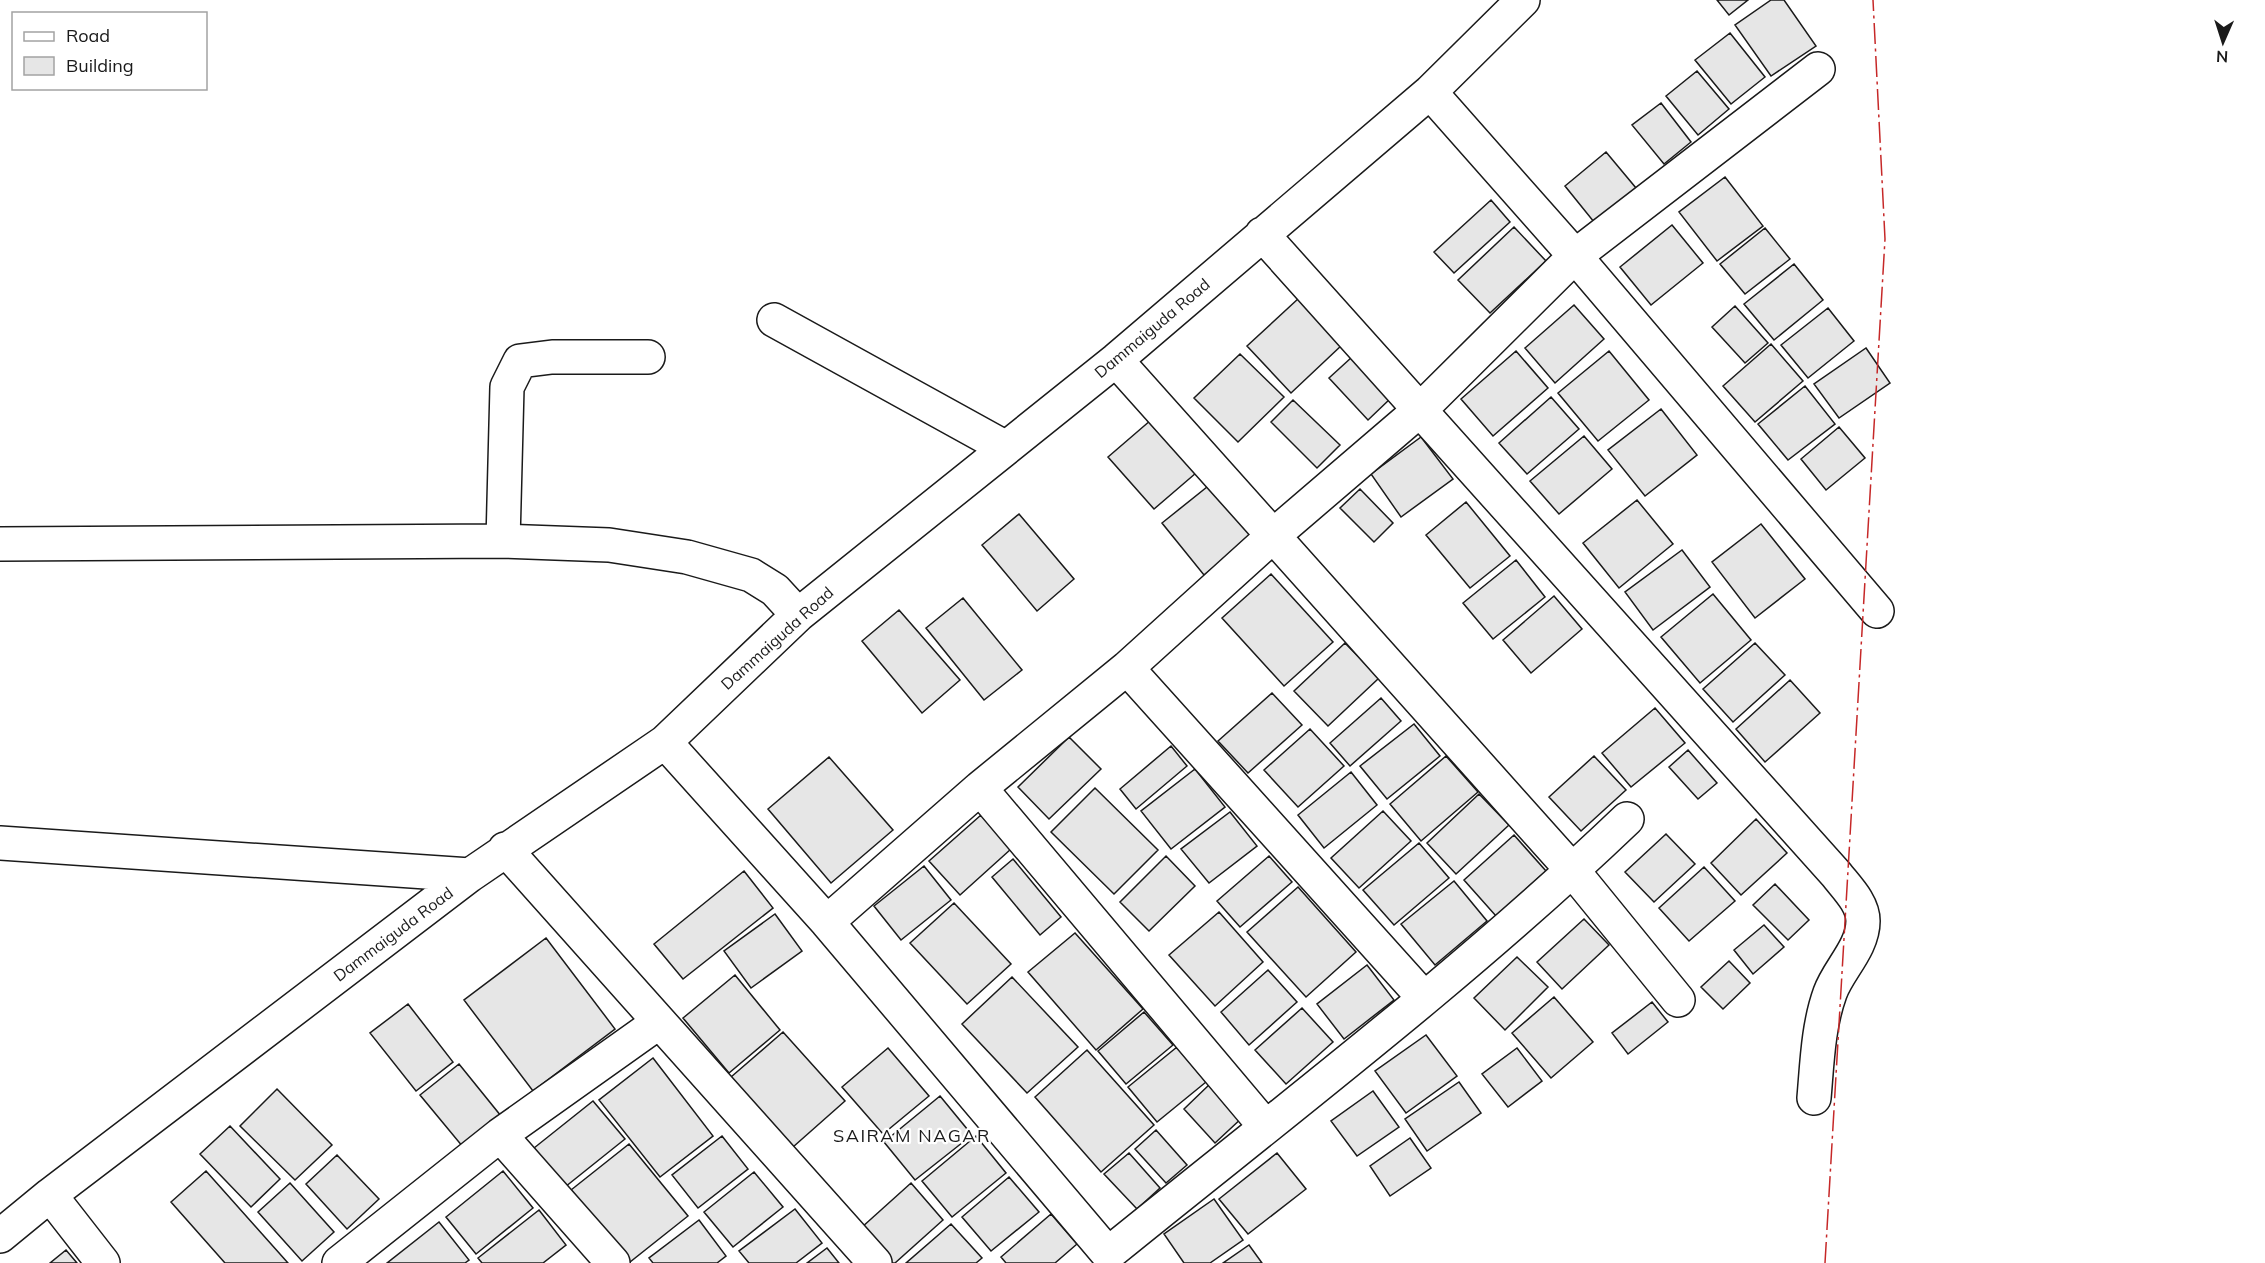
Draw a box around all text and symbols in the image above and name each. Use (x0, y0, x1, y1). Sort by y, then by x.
legend (12, 12, 207, 90)
north arrow (2193, 12, 2253, 72)
text: Road (66, 24, 110, 47)
text: N (2216, 47, 2229, 67)
text: Building (66, 54, 134, 77)
street label: Dammaiguda Road (1090, 274, 1214, 382)
street label: Dammaiguda Road (717, 582, 837, 694)
street label: Dammaiguda Road (329, 883, 457, 985)
district label: SAIRAM NAGAR (833, 1124, 991, 1147)

